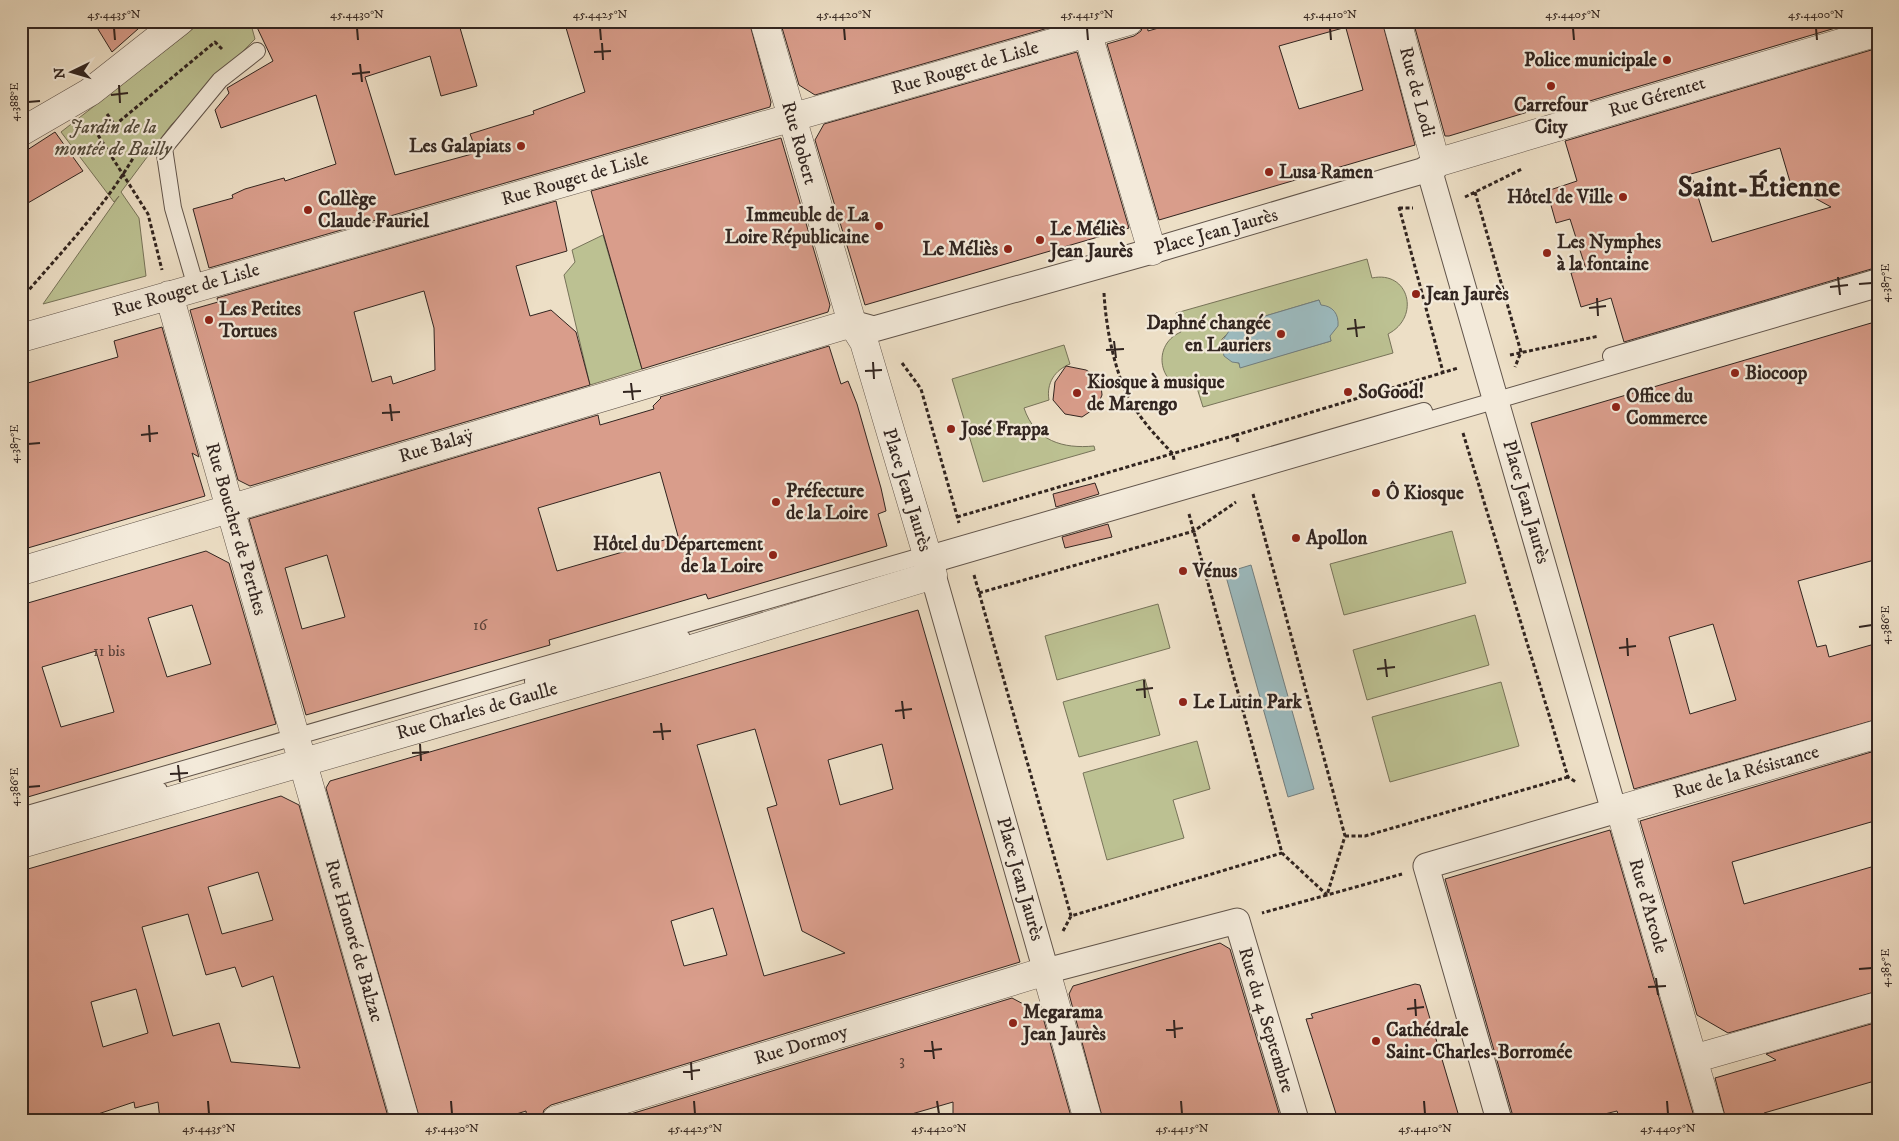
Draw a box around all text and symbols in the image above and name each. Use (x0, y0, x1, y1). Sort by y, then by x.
text: 45.4435°N (87, 7, 141, 22)
text: 45.4430°N (330, 7, 384, 22)
text: 45.4425°N (573, 7, 627, 22)
text: 45.4420°N (816, 7, 872, 22)
text: 45.4415°N (1060, 7, 1114, 22)
text: 45.4410°N (1303, 7, 1357, 22)
text: 45.4405°N (1545, 7, 1601, 22)
text: 45.4400°N (1788, 7, 1844, 22)
street label: Rue Rouget de Lisle (889, 36, 1041, 100)
street label: Rue de Lodi (1394, 44, 1440, 140)
north arrow (48, 48, 98, 98)
place label: Police municipale (1524, 49, 1657, 72)
marker: Police municipale (1661, 54, 1673, 66)
text: N (51, 66, 70, 80)
street label: Rue Gérentet (1606, 71, 1708, 123)
marker: Carrefour City (1545, 80, 1557, 92)
text: 4.388°E (7, 82, 22, 121)
place label: Carrefour City (1514, 94, 1589, 139)
street label: Rue Robert (776, 99, 822, 187)
park label: Jardin de la montée de Bailly (55, 116, 173, 161)
place label: Les Galapiats (409, 135, 512, 158)
marker: Les Galapiats (515, 140, 527, 152)
street label: Rue Rouget de Lisle (499, 147, 651, 211)
place label: Lusa Ramen (1279, 161, 1374, 184)
marker: Lusa Ramen (1263, 166, 1275, 178)
district label: Saint-Étienne (1678, 169, 1840, 206)
place label: Hôtel de Ville (1507, 186, 1613, 209)
place label: Collège Claude Fauriel (318, 188, 429, 233)
marker: Hôtel de Ville (1617, 191, 1629, 203)
street label: Place Jean Jaurès (1151, 203, 1281, 261)
marker: Collège Claude Fauriel (302, 204, 314, 216)
place label: Immeuble de La Loire Républicaine (725, 204, 870, 249)
place label: Le Méliès Jean Jaurès (1048, 218, 1134, 263)
marker: Immeuble de La Loire Républicaine (873, 220, 885, 232)
place label: Les Nymphes à la fontaine (1557, 231, 1662, 276)
marker: Le Méliès Jean Jaurès (1034, 234, 1046, 246)
place label: Le Méliès (923, 238, 999, 261)
marker: Le Méliès (1002, 243, 1014, 255)
marker: Les Nymphes à la fontaine (1541, 247, 1553, 259)
street label: Rue Rouget de Lisle (110, 258, 262, 322)
text: 4.387°E (1878, 263, 1893, 303)
place label: Jean Jaurès (1424, 283, 1510, 306)
marker: Jean Jaurès (1410, 288, 1422, 300)
place label: Les Petites Tortues (218, 298, 301, 343)
place label: Daphné changée en Lauriers (1146, 312, 1272, 357)
marker: Les Petites Tortues (203, 314, 215, 326)
marker: Daphné changée en Lauriers (1275, 328, 1287, 340)
place label: Biocoop (1745, 362, 1808, 385)
marker: Biocoop (1729, 367, 1741, 379)
place label: Kiosque à musique de Marengo (1087, 371, 1225, 416)
place label: SoGood! (1358, 381, 1424, 404)
place label: Office du Commerce (1626, 385, 1707, 430)
marker: SoGood! (1342, 386, 1354, 398)
marker: Kiosque à musique de Marengo (1071, 387, 1083, 399)
marker: Office du Commerce (1610, 401, 1622, 413)
place label: José Frappa (959, 418, 1050, 441)
marker: José Frappa (945, 423, 957, 435)
text: 4.387°E (7, 424, 22, 464)
street label: Rue Balaÿ (396, 424, 477, 468)
street label: Place Jean Jaurès (877, 426, 937, 554)
street label: Place Jean Jaurès (1497, 437, 1555, 567)
street label: Rue Boucher de Perthes (200, 440, 272, 618)
place label: Préfecture de la Loire (786, 480, 868, 525)
place label: Ô Kiosque (1386, 480, 1464, 506)
marker: Ô Kiosque (1370, 487, 1382, 499)
marker: Préfecture de la Loire (770, 496, 782, 508)
place label: Apollon (1305, 527, 1368, 550)
marker: Apollon (1290, 532, 1302, 544)
place label: Hôtel du Département de la Loire (593, 533, 764, 578)
marker: Hôtel du Département de la Loire (767, 549, 779, 561)
place label: Vénus (1192, 560, 1238, 583)
marker: Vénus (1177, 565, 1189, 577)
text: 4.386°E (1878, 605, 1893, 645)
house number: 16 (473, 615, 488, 635)
house number: 11 bis (93, 641, 125, 661)
street label: Rue Charles de Gaulle (394, 677, 560, 745)
place label: Le Lutin Park (1193, 691, 1303, 714)
marker: Le Lutin Park (1177, 696, 1189, 708)
street label: Rue de la Résistance (1670, 740, 1822, 804)
text: 4.386°E (7, 767, 22, 807)
street label: Place Jean Jaurès (991, 814, 1049, 944)
street label: Rue d'Arcole (1624, 856, 1673, 956)
street label: Rue Honoré de Balzac (320, 857, 388, 1025)
street label: Rue du 4 Septembre (1233, 945, 1299, 1096)
text: 4.385°E (1878, 948, 1893, 987)
place label: Megarama Jean Jaurès (1021, 1001, 1107, 1046)
marker: Megarama Jean Jaurès (1007, 1017, 1019, 1029)
place label: Cathédrale Saint-Charles-Borromée (1386, 1019, 1572, 1064)
street label: Rue Dormoy (751, 1020, 852, 1070)
marker: Cathédrale Saint-Charles-Borromée (1370, 1035, 1382, 1047)
house number: 3 (899, 1050, 905, 1070)
text: 45.4435°N (182, 1121, 236, 1136)
text: 45.4430°N (425, 1121, 479, 1136)
text: 45.4425°N (668, 1121, 722, 1136)
text: 45.4420°N (911, 1121, 967, 1136)
text: 45.4415°N (1155, 1121, 1209, 1136)
text: 45.4410°N (1398, 1121, 1452, 1136)
text: 45.4405°N (1640, 1121, 1696, 1136)

